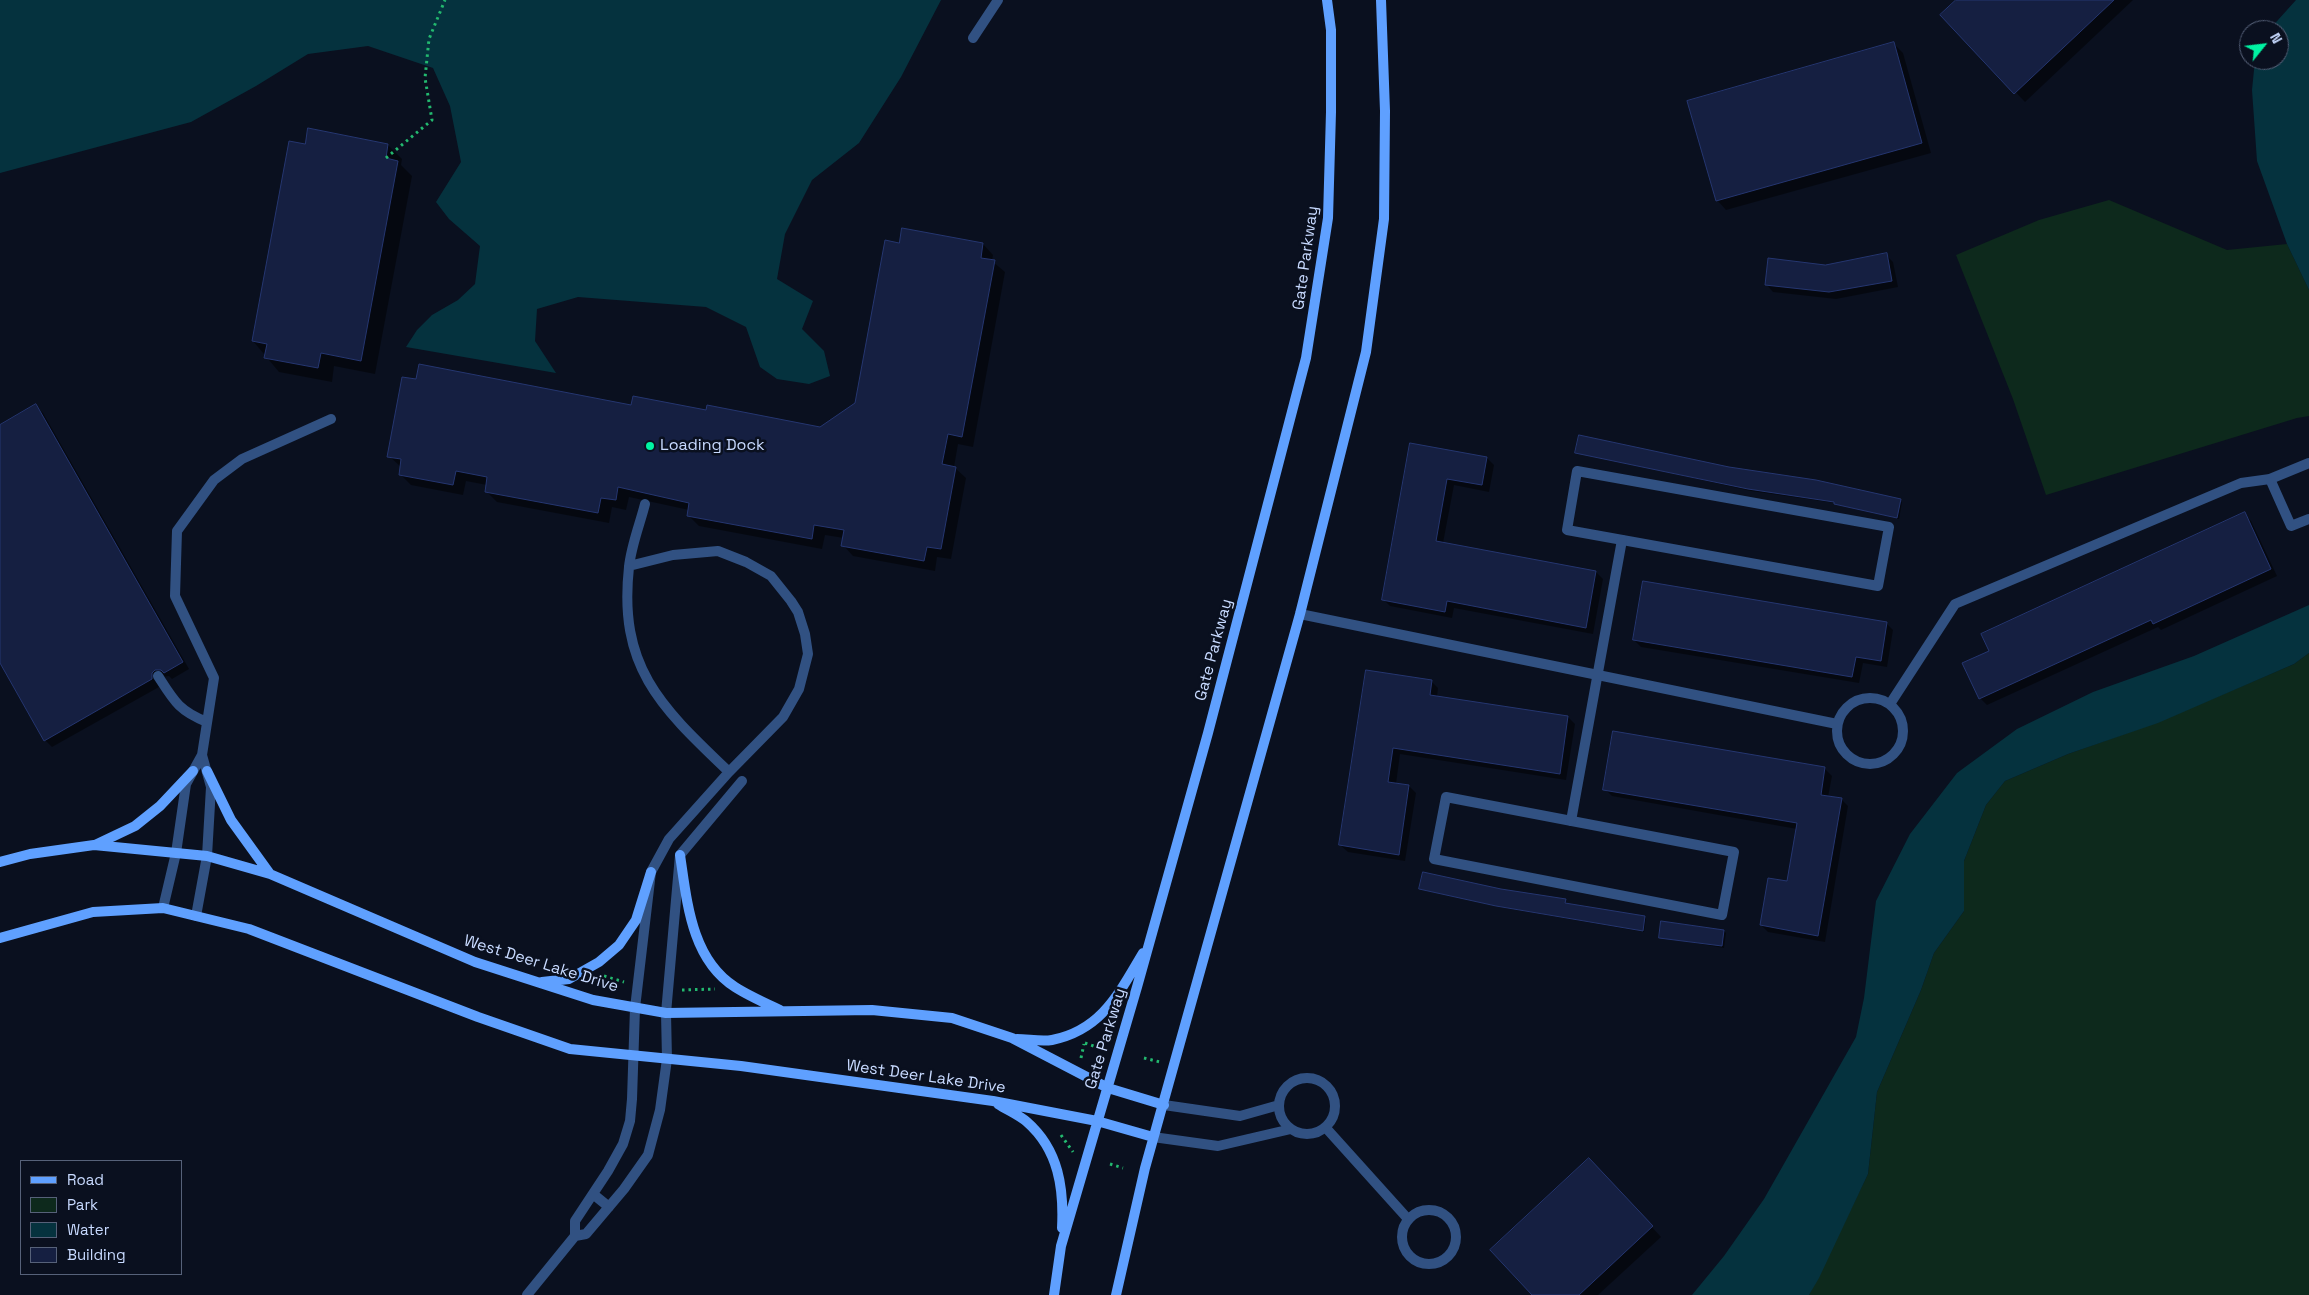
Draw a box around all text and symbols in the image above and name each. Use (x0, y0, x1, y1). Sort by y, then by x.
north arrow (2239, 20, 2289, 70)
text: N (2266, 30, 2286, 47)
street label: Gate Parkway (1289, 205, 1323, 311)
place label: Loading Dock (660, 436, 765, 456)
marker: Loading Dock (644, 440, 656, 452)
street label: Gate Parkway (1191, 597, 1237, 703)
street label: West Deer Lake Drive (461, 931, 621, 997)
street label: Gate Parkway (1082, 986, 1130, 1092)
street label: West Deer Lake Drive (845, 1056, 1007, 1098)
legend (20, 1160, 182, 1275)
text: Road (67, 1170, 104, 1189)
text: Park (67, 1195, 98, 1214)
text: Water (67, 1220, 109, 1239)
text: Building (67, 1245, 126, 1264)

